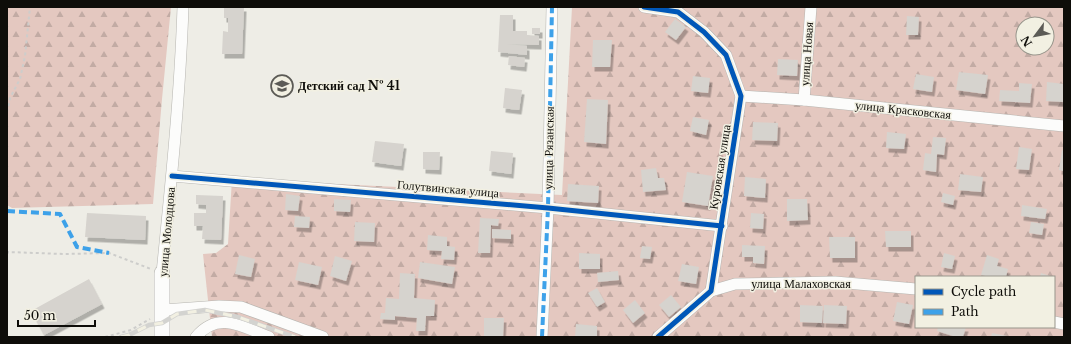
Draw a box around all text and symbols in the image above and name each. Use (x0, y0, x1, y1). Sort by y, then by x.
north arrow (1015, 16, 1055, 56)
street label: улица Новая (797, 21, 816, 86)
text: N (1017, 33, 1035, 49)
school or university icon: Детский сад № 41 (269, 73, 295, 99)
place label: Детский сад № 41 (298, 78, 400, 93)
street label: улица Красковская (854, 97, 952, 122)
street label: улица Рязанская (540, 106, 557, 190)
street label: Куровская улица (705, 123, 734, 210)
street label: Голутвинская улица (396, 177, 500, 200)
street label: улица Молодцова (155, 186, 178, 278)
street label: улица Малаховская (751, 276, 851, 291)
legend (915, 276, 1055, 328)
text: Cycle path (951, 284, 1016, 299)
scale bar (18, 302, 95, 328)
text: Path (951, 304, 979, 319)
text: 50 m (24, 308, 56, 323)

